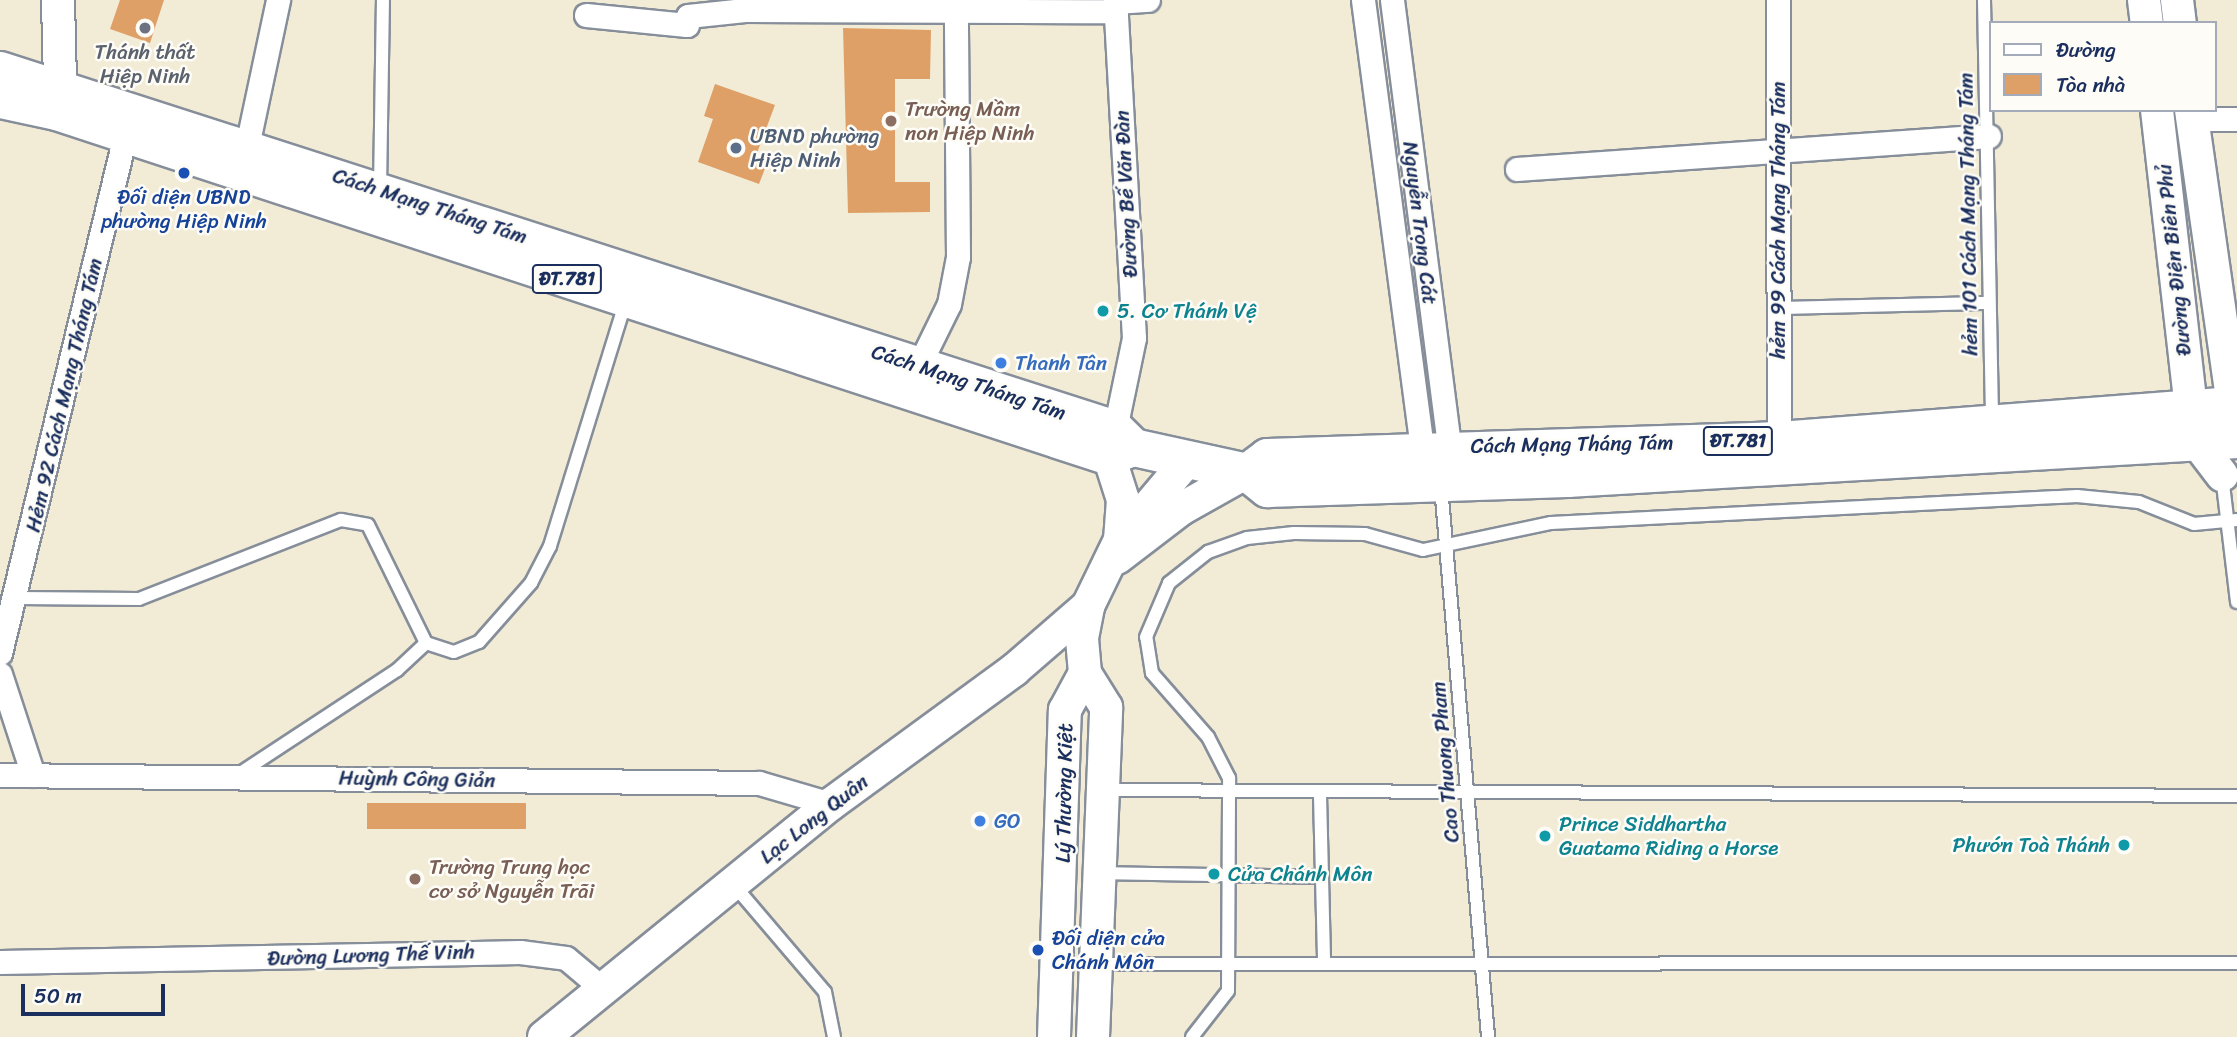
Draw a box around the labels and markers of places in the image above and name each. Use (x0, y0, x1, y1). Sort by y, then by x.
marker: Thánh thất Hiệp Ninh (137, 20, 153, 36)
place label: Thánh thất Hiệp Ninh (95, 39, 195, 89)
place label: Trường Mầm non Hiệp Ninh (905, 96, 1034, 146)
marker: Trường Mầm non Hiệp Ninh (883, 113, 899, 129)
place label: UBND phường Hiệp Ninh (750, 123, 879, 173)
marker: UBND phường Hiệp Ninh (728, 140, 744, 156)
marker: Đối diện UBND phường Hiệp Ninh (176, 165, 192, 181)
place label: Đối diện UBND phường Hiệp Ninh (101, 184, 267, 234)
place label: 5. Cơ Thánh Vệ (1117, 298, 1255, 324)
marker: 5. Cơ Thánh Vệ (1095, 303, 1111, 319)
place label: Thanh Tân (1015, 350, 1108, 376)
marker: Thanh Tân (993, 355, 1009, 371)
place label: GO (994, 808, 1021, 834)
place label: Prince Siddhartha Guatama Riding a Horse (1559, 811, 1779, 861)
marker: GO (972, 813, 988, 829)
marker: Prince Siddhartha Guatama Riding a Horse (1537, 828, 1553, 844)
place label: Phướn Toà Thánh (1952, 832, 2110, 858)
marker: Phướn Toà Thánh (2116, 837, 2132, 853)
place label: Trường Trung học cơ sở Nguyễn Trãi (429, 854, 594, 904)
place label: Cửa Chánh Môn (1228, 861, 1372, 887)
marker: Cửa Chánh Môn (1206, 866, 1222, 882)
marker: Trường Trung học cơ sở Nguyễn Trãi (407, 871, 423, 887)
place label: Đối diện cửa Chánh Môn (1052, 925, 1165, 975)
marker: Đối diện cửa Chánh Môn (1030, 942, 1046, 958)

